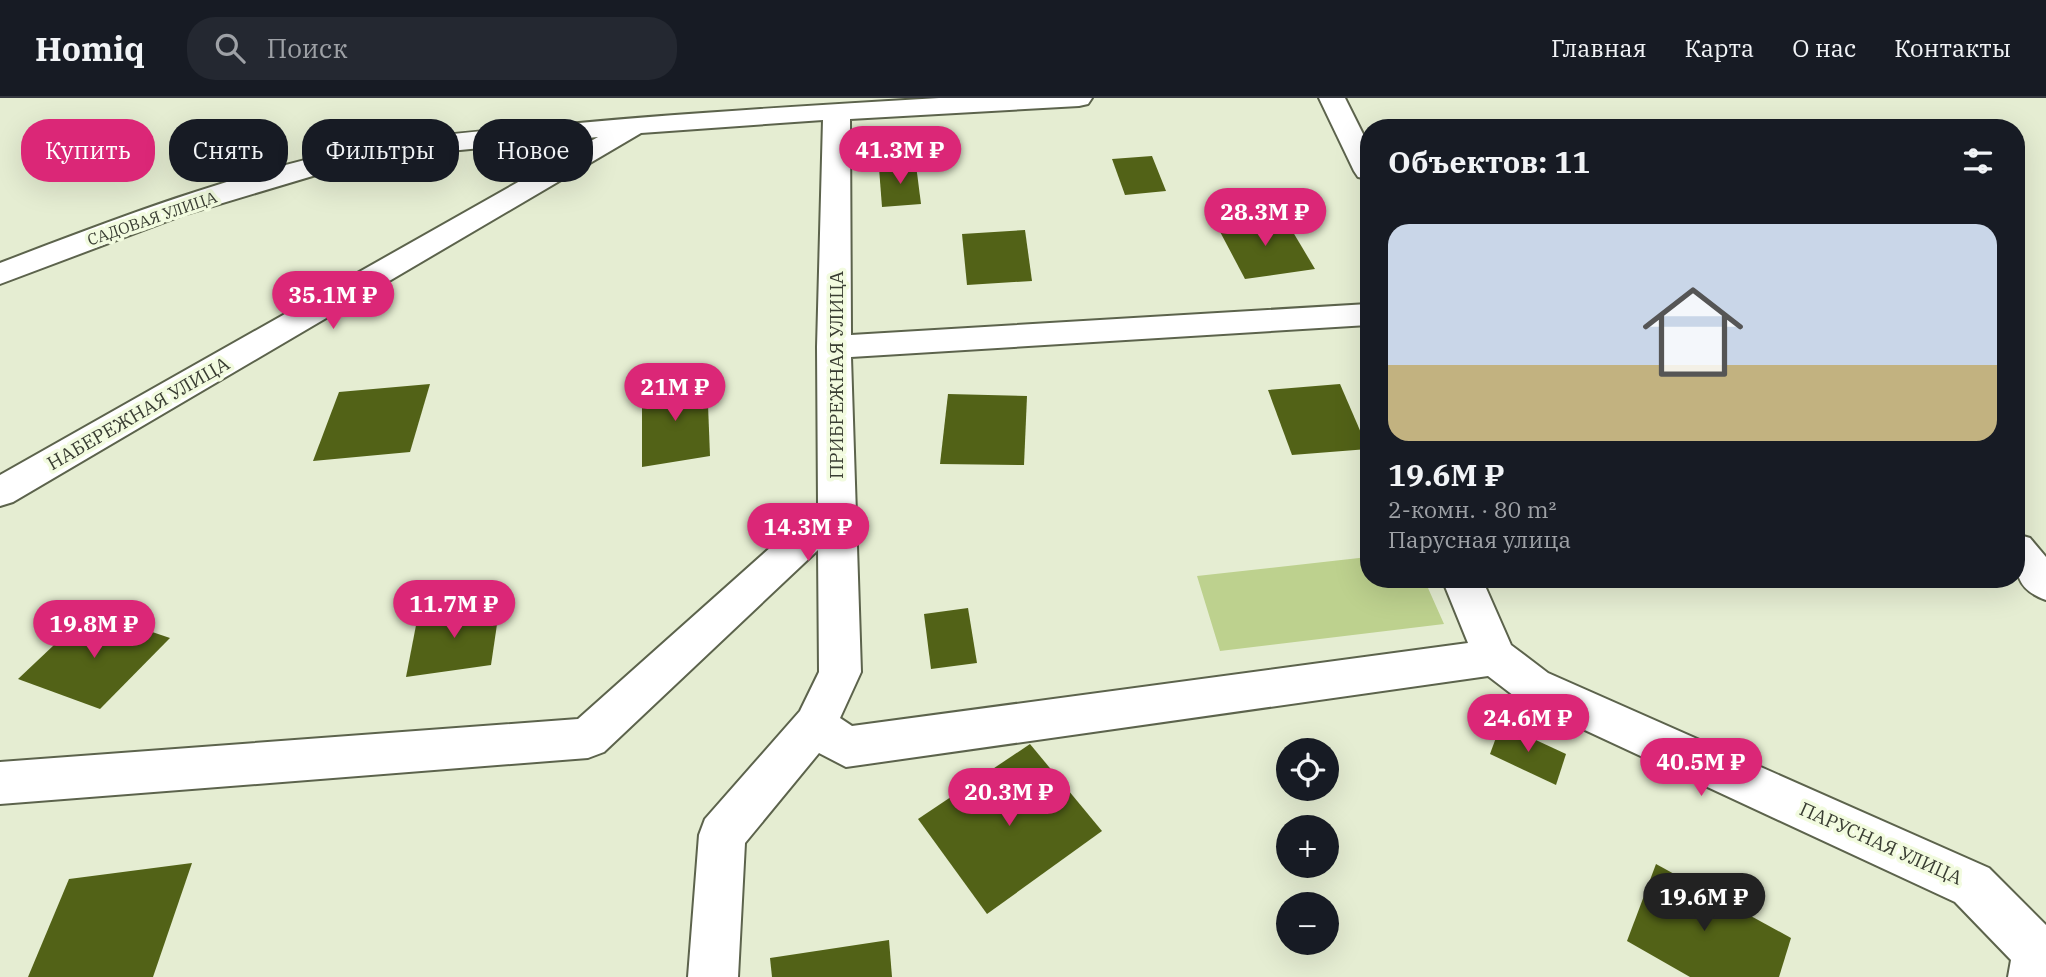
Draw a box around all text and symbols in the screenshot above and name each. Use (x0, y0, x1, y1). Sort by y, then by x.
search box (187, 17, 677, 80)
text: Homiq (35, 27, 145, 70)
icon: search (211, 29, 249, 67)
text: Поиск (267, 31, 348, 65)
text: Главная (1551, 32, 1647, 64)
text: Карта (1685, 32, 1754, 64)
text: О нас (1792, 32, 1856, 64)
text: Контакты (1894, 32, 2011, 64)
chip: Купить (21, 119, 155, 182)
chip: Снять (169, 119, 288, 182)
chip: Фильтры (302, 119, 459, 182)
chip: Новое (473, 119, 593, 182)
pin: 41.3M ₽ (835, 126, 965, 186)
text: 41.3M ₽ (855, 134, 945, 164)
text: Объектов: 11 (1388, 142, 1590, 181)
icon: filters (1959, 142, 1997, 180)
street label: САДОВАЯ УЛИЦА (85, 186, 219, 250)
pin: 28.3M ₽ (1200, 188, 1330, 248)
text: 28.3M ₽ (1220, 196, 1310, 226)
icon: home (1630, 269, 1756, 395)
street label: ПРИБРЕЖНАЯ УЛИЦА (824, 271, 848, 479)
pin: 35.1M ₽ (268, 272, 398, 331)
text: 35.1M ₽ (288, 279, 378, 309)
street label: НАБЕРЕЖНАЯ УЛИЦА (43, 351, 233, 475)
pin: 21M ₽ (626, 364, 724, 423)
text: 21M ₽ (640, 371, 710, 401)
text: 19.6M ₽ (1388, 455, 1505, 494)
text: 2-комн. · 80 m² (1388, 494, 1557, 524)
pin: 14.3M ₽ (743, 504, 873, 563)
text: 14.3M ₽ (763, 511, 853, 541)
text: Парусная улица (1388, 524, 1571, 554)
pin: 11.7M ₽ (389, 580, 519, 640)
text: 11.7M ₽ (409, 588, 499, 618)
pin: 19.8M ₽ (29, 601, 159, 660)
text: 19.8M ₽ (49, 608, 139, 638)
pin: 24.6M ₽ (1463, 694, 1593, 754)
text: 24.6M ₽ (1483, 702, 1573, 732)
map controls (1276, 738, 1339, 955)
button: locate (1276, 738, 1339, 801)
pin: 40.5M ₽ (1636, 738, 1766, 798)
text: 40.5M ₽ (1656, 746, 1746, 776)
pin: 20.3M ₽ (944, 768, 1074, 828)
text: 20.3M ₽ (964, 776, 1054, 806)
street label: ПАРУСНАЯ УЛИЦА (1796, 796, 1966, 890)
button: + (1276, 815, 1339, 878)
pin: 19.6M ₽ (1639, 874, 1769, 933)
text: 19.6M ₽ (1659, 881, 1749, 911)
button: − (1276, 892, 1339, 955)

